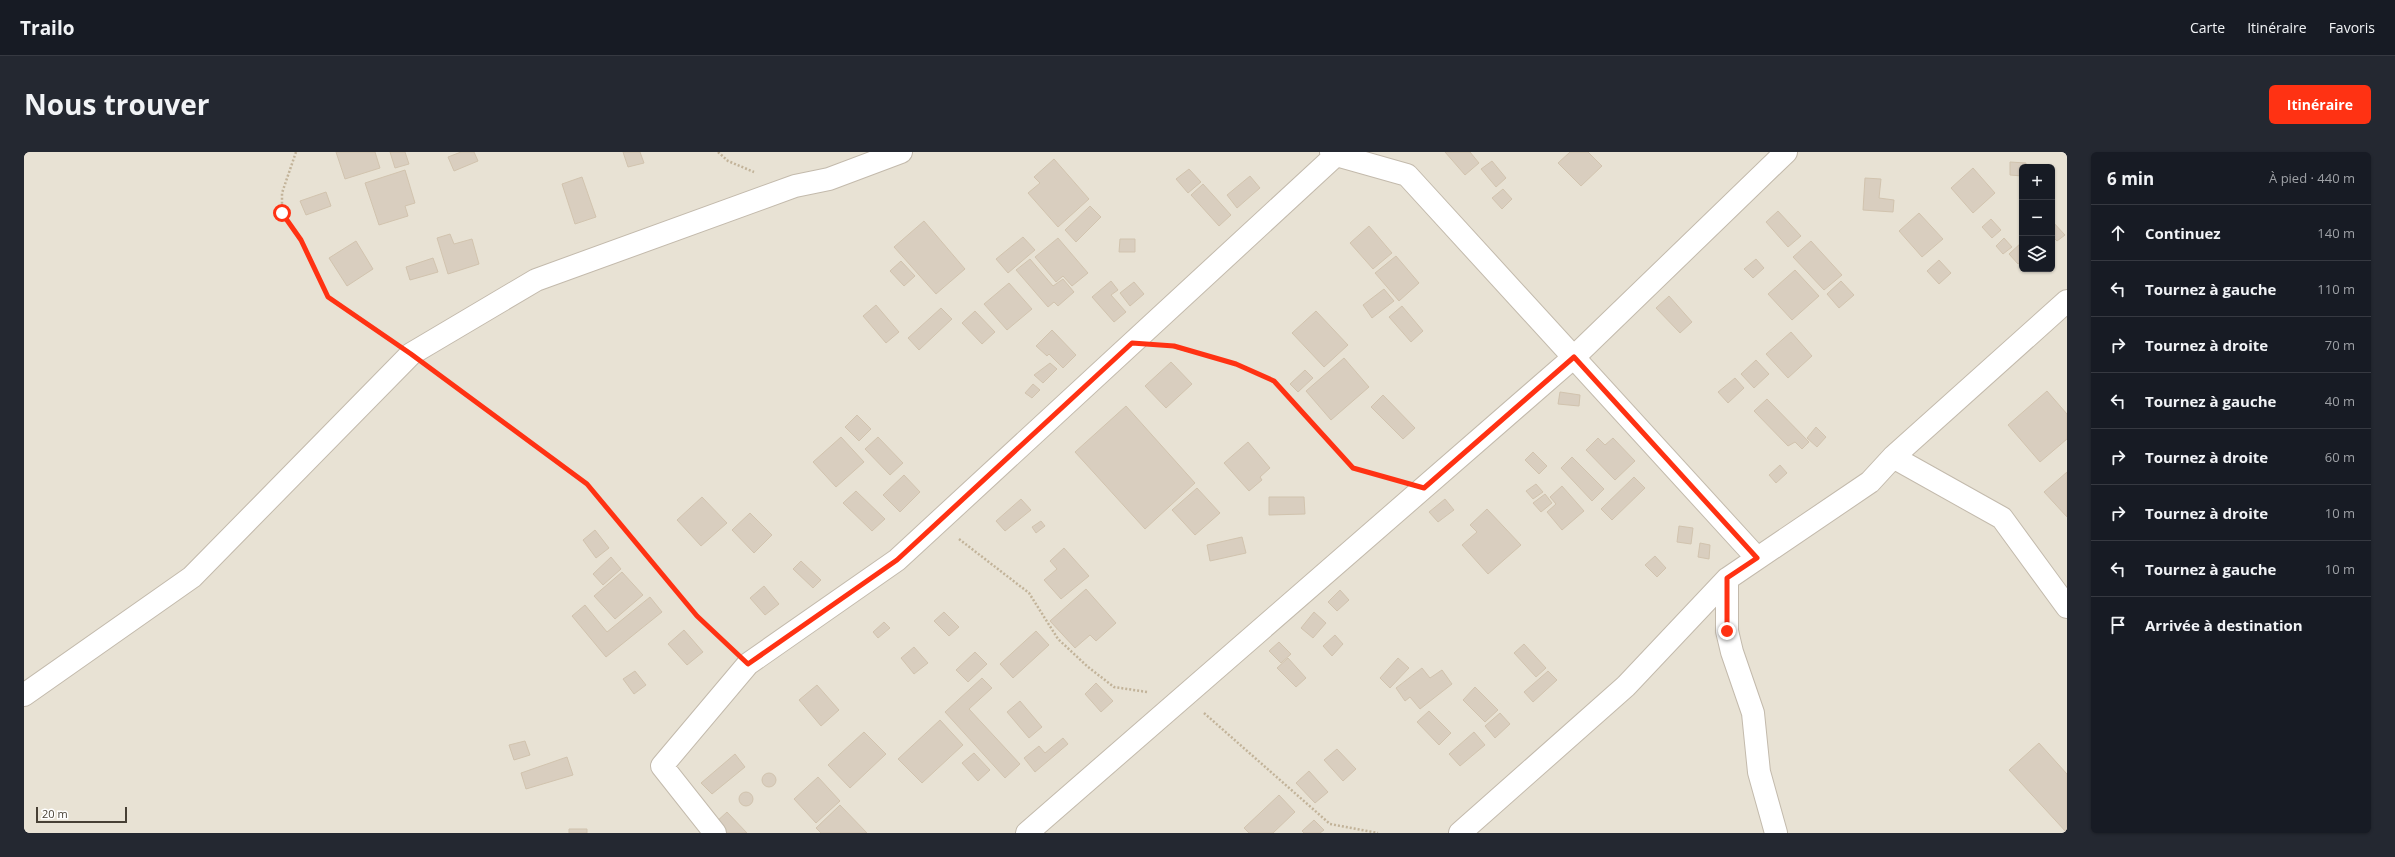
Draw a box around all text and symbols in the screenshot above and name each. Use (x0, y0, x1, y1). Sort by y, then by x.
text: Trailo (20, 15, 74, 41)
text: Carte (2190, 18, 2225, 37)
text: Itinéraire (2247, 18, 2307, 37)
text: Favoris (2329, 18, 2375, 37)
text: Nous trouver (24, 85, 210, 123)
button: Itinéraire (2269, 85, 2371, 124)
map controls (2019, 164, 2055, 272)
button: + (2019, 164, 2055, 200)
text: 6 min (2107, 167, 2154, 190)
text: À pied · 440 m (2269, 169, 2355, 187)
button: − (2019, 200, 2055, 236)
route start (273, 204, 291, 222)
icon: ahead (2107, 222, 2129, 244)
text: Continuez (2145, 223, 2221, 243)
text: 140 m (2317, 224, 2355, 242)
button: layers (2019, 236, 2055, 272)
icon: left (2107, 278, 2129, 300)
text: Tournez à gauche (2145, 279, 2276, 299)
text: 110 m (2317, 280, 2355, 298)
icon: right (2107, 334, 2129, 356)
text: Tournez à droite (2145, 335, 2268, 355)
text: 70 m (2325, 336, 2355, 354)
icon: left (2107, 390, 2129, 412)
text: Tournez à gauche (2145, 391, 2276, 411)
text: 40 m (2325, 392, 2355, 410)
icon: right (2107, 446, 2129, 468)
text: Tournez à droite (2145, 447, 2268, 467)
text: 60 m (2325, 448, 2355, 466)
icon: right (2107, 502, 2129, 524)
text: Tournez à droite (2145, 503, 2268, 523)
text: 10 m (2325, 504, 2355, 522)
icon: left (2107, 558, 2129, 580)
text: Tournez à gauche (2145, 559, 2276, 579)
text: 10 m (2325, 560, 2355, 578)
icon: arrive (2107, 614, 2129, 636)
text: Arrivée à destination (2145, 615, 2303, 635)
route end (1718, 622, 1736, 640)
scale bar (36, 805, 127, 824)
text: 20 m (42, 806, 68, 821)

